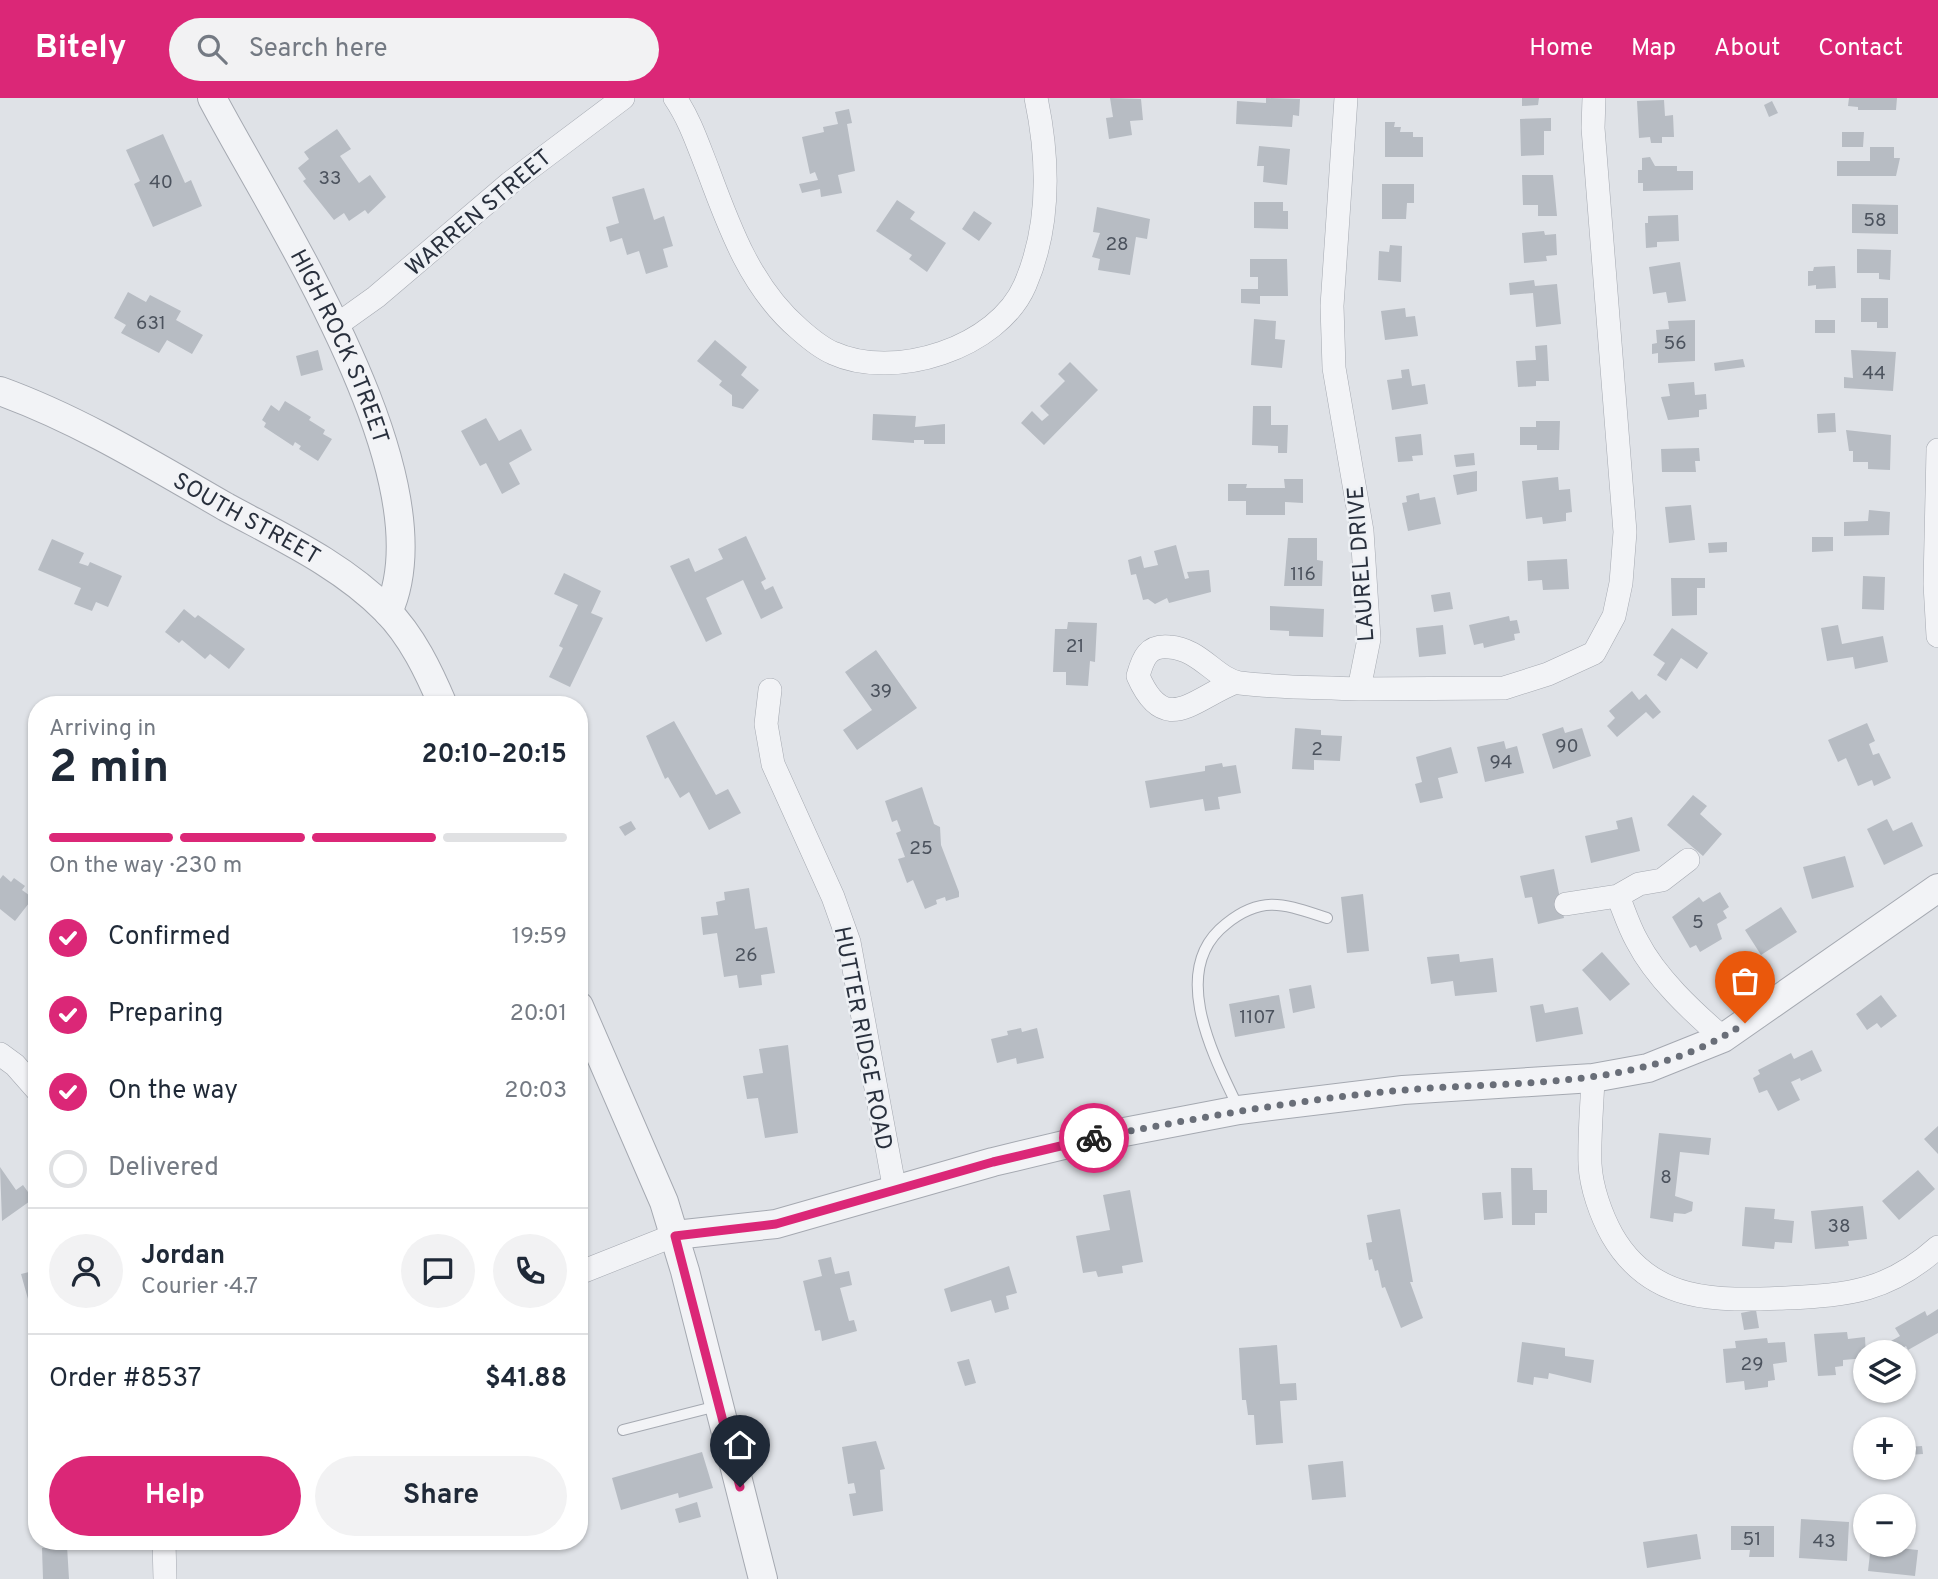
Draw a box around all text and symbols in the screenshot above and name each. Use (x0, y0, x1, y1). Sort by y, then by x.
search box (169, 18, 659, 81)
text: Bitely (35, 28, 127, 70)
icon: search (193, 30, 231, 68)
text: Search here (249, 33, 388, 66)
text: Home (1529, 34, 1593, 64)
text: Map (1631, 34, 1676, 64)
text: About (1714, 34, 1780, 64)
text: Contact (1818, 34, 1903, 64)
street label: WARREN STREET (401, 144, 559, 284)
house number: 33 (319, 167, 341, 191)
house number: 40 (149, 171, 173, 195)
house number: 58 (1863, 209, 1887, 233)
house number: 28 (1105, 233, 1129, 257)
street label: HIGH ROCK STREET (282, 245, 394, 448)
house number: 631 (136, 312, 166, 336)
house number: 56 (1663, 332, 1687, 356)
house number: 44 (1862, 362, 1886, 386)
street label: SOUTH STREET (167, 467, 325, 573)
street label: LAUREL DRIVE (1343, 485, 1382, 643)
house number: 116 (1290, 563, 1316, 587)
house number: 21 (1066, 635, 1084, 659)
house number: 39 (870, 680, 892, 704)
text: Arriving in (49, 715, 156, 744)
house number: 90 (1555, 735, 1579, 759)
house number: 2 (1311, 738, 1323, 762)
text: 20:10–20:15 (422, 739, 567, 772)
text: 2 min (49, 740, 169, 799)
house number: 94 (1489, 751, 1513, 775)
house number: 25 (909, 837, 933, 861)
text: On the way · 230 m (49, 852, 242, 881)
house number: 5 (1692, 911, 1704, 935)
icon: check (49, 919, 87, 957)
text: Confirmed (108, 921, 231, 954)
text: 19:59 (512, 923, 567, 952)
street label: HUTTER RIDGE ROAD (826, 924, 897, 1153)
house number: 26 (735, 944, 757, 968)
pin (1715, 951, 1775, 1023)
icon: bag (1726, 962, 1764, 1000)
icon: check (49, 996, 87, 1034)
text: Preparing (108, 998, 223, 1031)
text: 20:01 (510, 1000, 567, 1029)
house number: 1107 (1239, 1006, 1275, 1030)
icon: check (49, 1073, 87, 1111)
text: On the way (108, 1075, 238, 1108)
text: 20:03 (504, 1077, 567, 1106)
courier (1059, 1103, 1129, 1173)
icon: bike (1075, 1119, 1113, 1157)
text: Delivered (108, 1152, 219, 1185)
house number: 8 (1660, 1166, 1672, 1190)
house number: 38 (1827, 1215, 1851, 1239)
button: person (49, 1234, 123, 1308)
button: chat (401, 1234, 475, 1308)
button: phone (493, 1234, 567, 1308)
text: Jordan (141, 1240, 225, 1273)
text: Courier · 4.7 (141, 1273, 258, 1302)
map controls (1853, 1340, 1916, 1557)
button: layers (1853, 1340, 1916, 1403)
house number: 29 (1741, 1353, 1763, 1377)
text: Order #8537 (49, 1363, 201, 1396)
text: $41.88 (485, 1363, 567, 1396)
pin (710, 1415, 770, 1487)
button: + (1853, 1417, 1916, 1480)
icon: home (721, 1426, 759, 1464)
button: Help (49, 1456, 301, 1536)
button: Share (315, 1456, 567, 1536)
button: − (1853, 1494, 1916, 1557)
house number: 51 (1743, 1528, 1761, 1552)
house number: 43 (1812, 1530, 1836, 1554)

